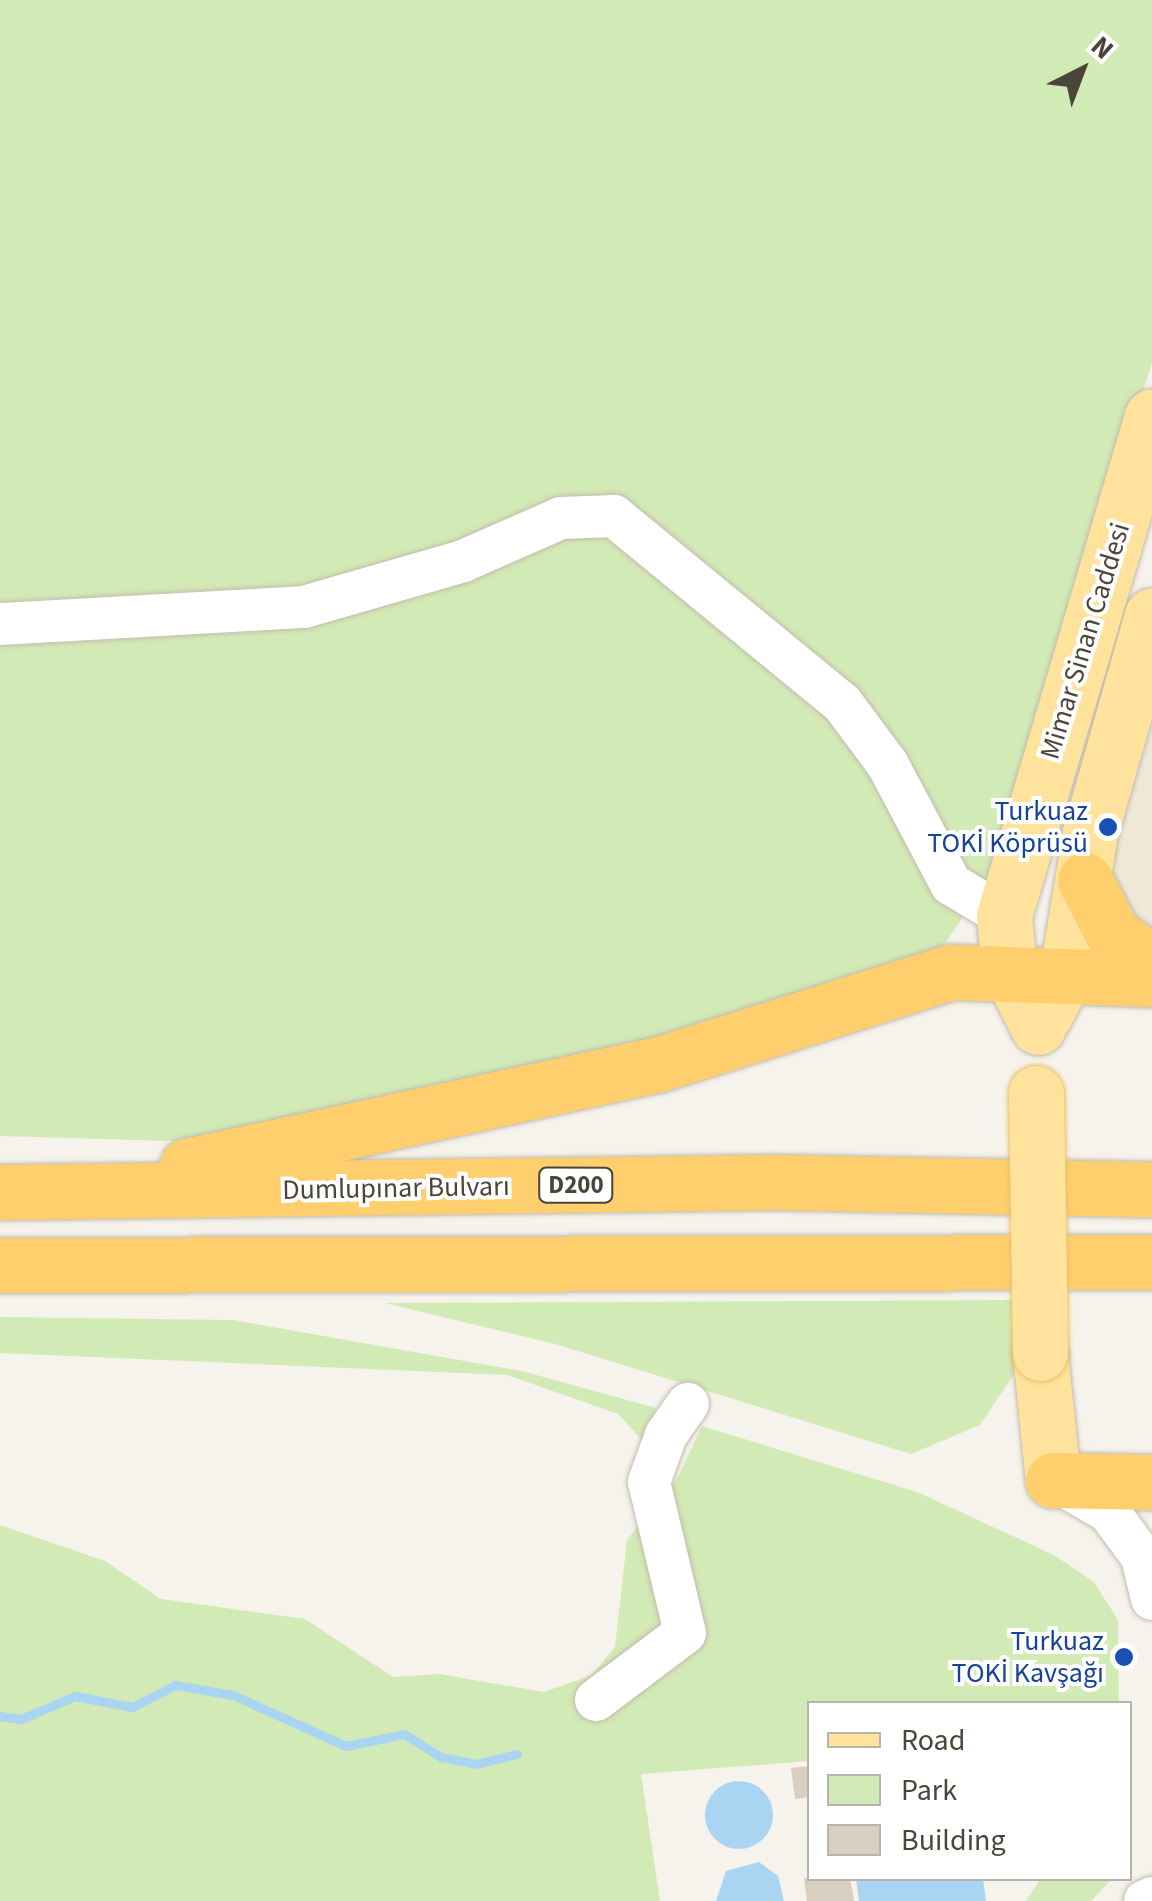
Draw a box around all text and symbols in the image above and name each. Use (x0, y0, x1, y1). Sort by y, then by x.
north arrow (1032, 20, 1132, 120)
text: N (1082, 27, 1122, 69)
street label: Mimar Sinan Caddesi (1033, 519, 1137, 763)
place label: Turkuaz TOKİ Köprüsü (927, 794, 1088, 860)
marker: Turkuaz TOKİ Köprüsü (1097, 816, 1119, 838)
road number: D200 (536, 1165, 616, 1205)
street label: Dumlupınar Bulvarı (282, 1169, 510, 1207)
place label: Turkuaz TOKİ Kavşağı (952, 1624, 1104, 1690)
marker: Turkuaz TOKİ Kavşağı (1113, 1646, 1135, 1668)
legend (807, 1701, 1132, 1881)
text: Road (901, 1719, 965, 1762)
text: Park (901, 1769, 957, 1812)
text: Building (901, 1819, 1006, 1862)

